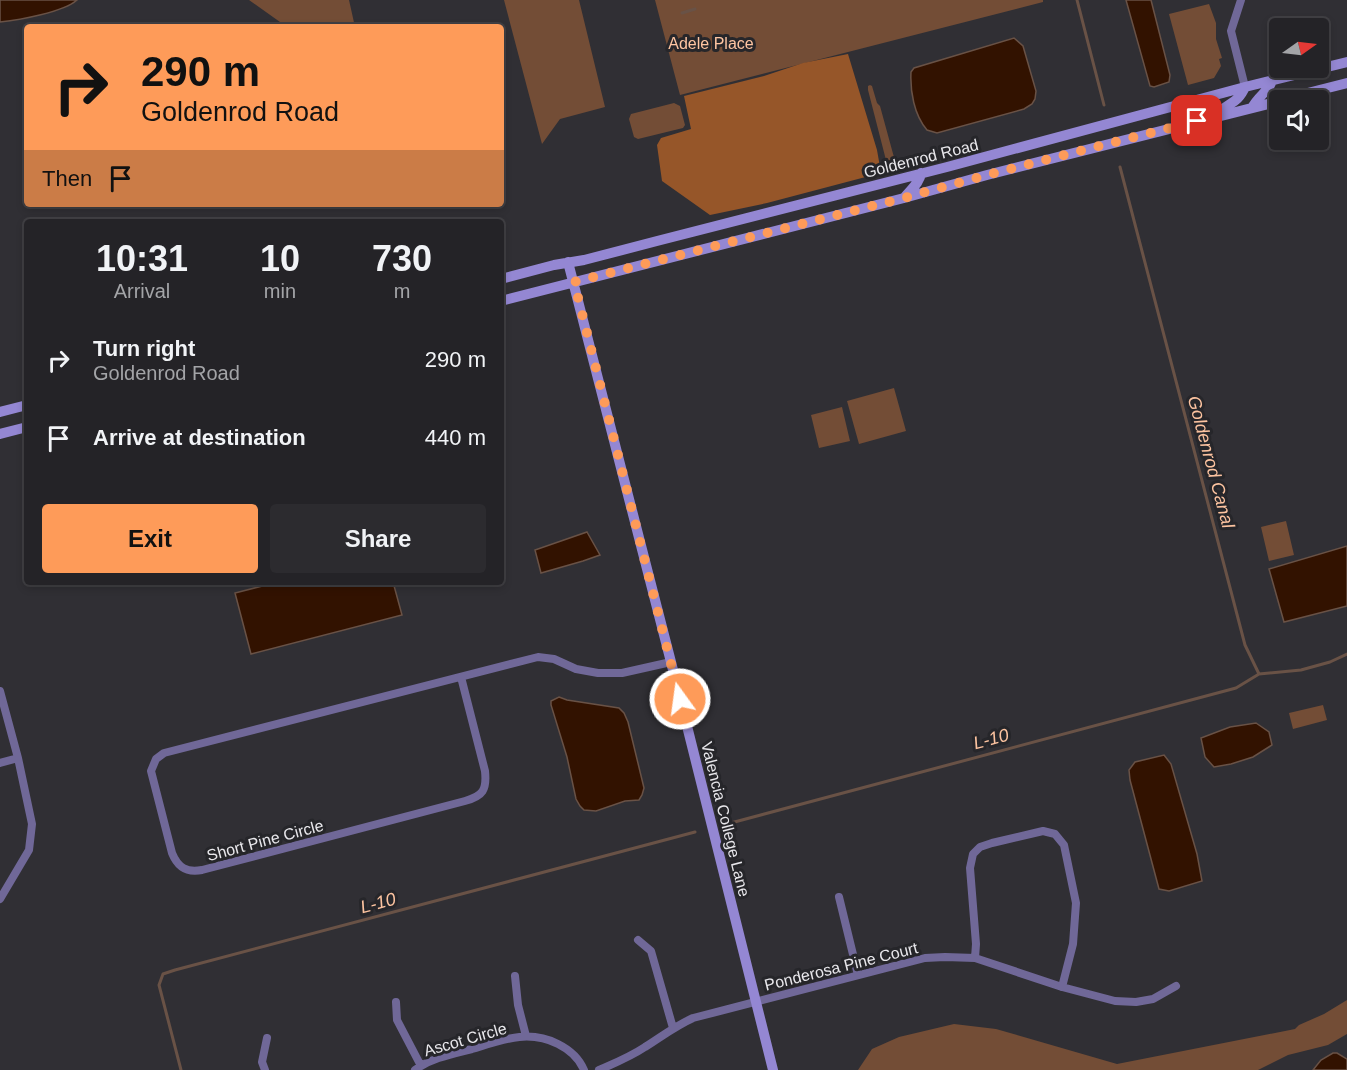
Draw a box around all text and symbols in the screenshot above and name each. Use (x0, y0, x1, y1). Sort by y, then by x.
north arrow (1269, 18, 1329, 78)
map controls (1269, 18, 1329, 150)
park label: Adele Place (668, 35, 754, 52)
icon: right (42, 48, 120, 126)
text: 290 m (141, 48, 260, 95)
button: sound (1269, 90, 1329, 150)
pin (1171, 95, 1222, 146)
text: Goldenrod Road (141, 97, 339, 127)
icon: arrive (1180, 104, 1213, 137)
street label: Goldenrod Road (862, 136, 980, 181)
icon: arrive (104, 162, 137, 195)
text: Then (42, 166, 92, 191)
text: 10:31 (96, 238, 188, 279)
text: 10 (260, 238, 300, 279)
text: 730 (372, 238, 432, 279)
text: Arrival (114, 280, 170, 302)
text: min (264, 280, 296, 302)
text: m (394, 280, 410, 302)
text: Turn right (93, 336, 195, 361)
icon: right (42, 344, 75, 377)
text: 290 m (425, 347, 486, 372)
text: Goldenrod Road (93, 362, 240, 384)
water label: Goldenrod Canal (1184, 394, 1239, 531)
icon: arrive (42, 422, 75, 455)
text: Arrive at destination (93, 425, 306, 450)
text: 440 m (425, 425, 486, 450)
button: Exit (42, 504, 258, 573)
button: Share (270, 504, 486, 573)
position arrow (648, 667, 712, 731)
water label: L-10 (971, 725, 1011, 753)
street label: Valencia College Lane (698, 740, 753, 898)
street label: Short Pine Circle (205, 817, 325, 864)
water label: L-10 (358, 889, 398, 917)
street label: Ponderosa Pine Court (763, 939, 920, 994)
street label: Ascot Circle (422, 1020, 509, 1059)

